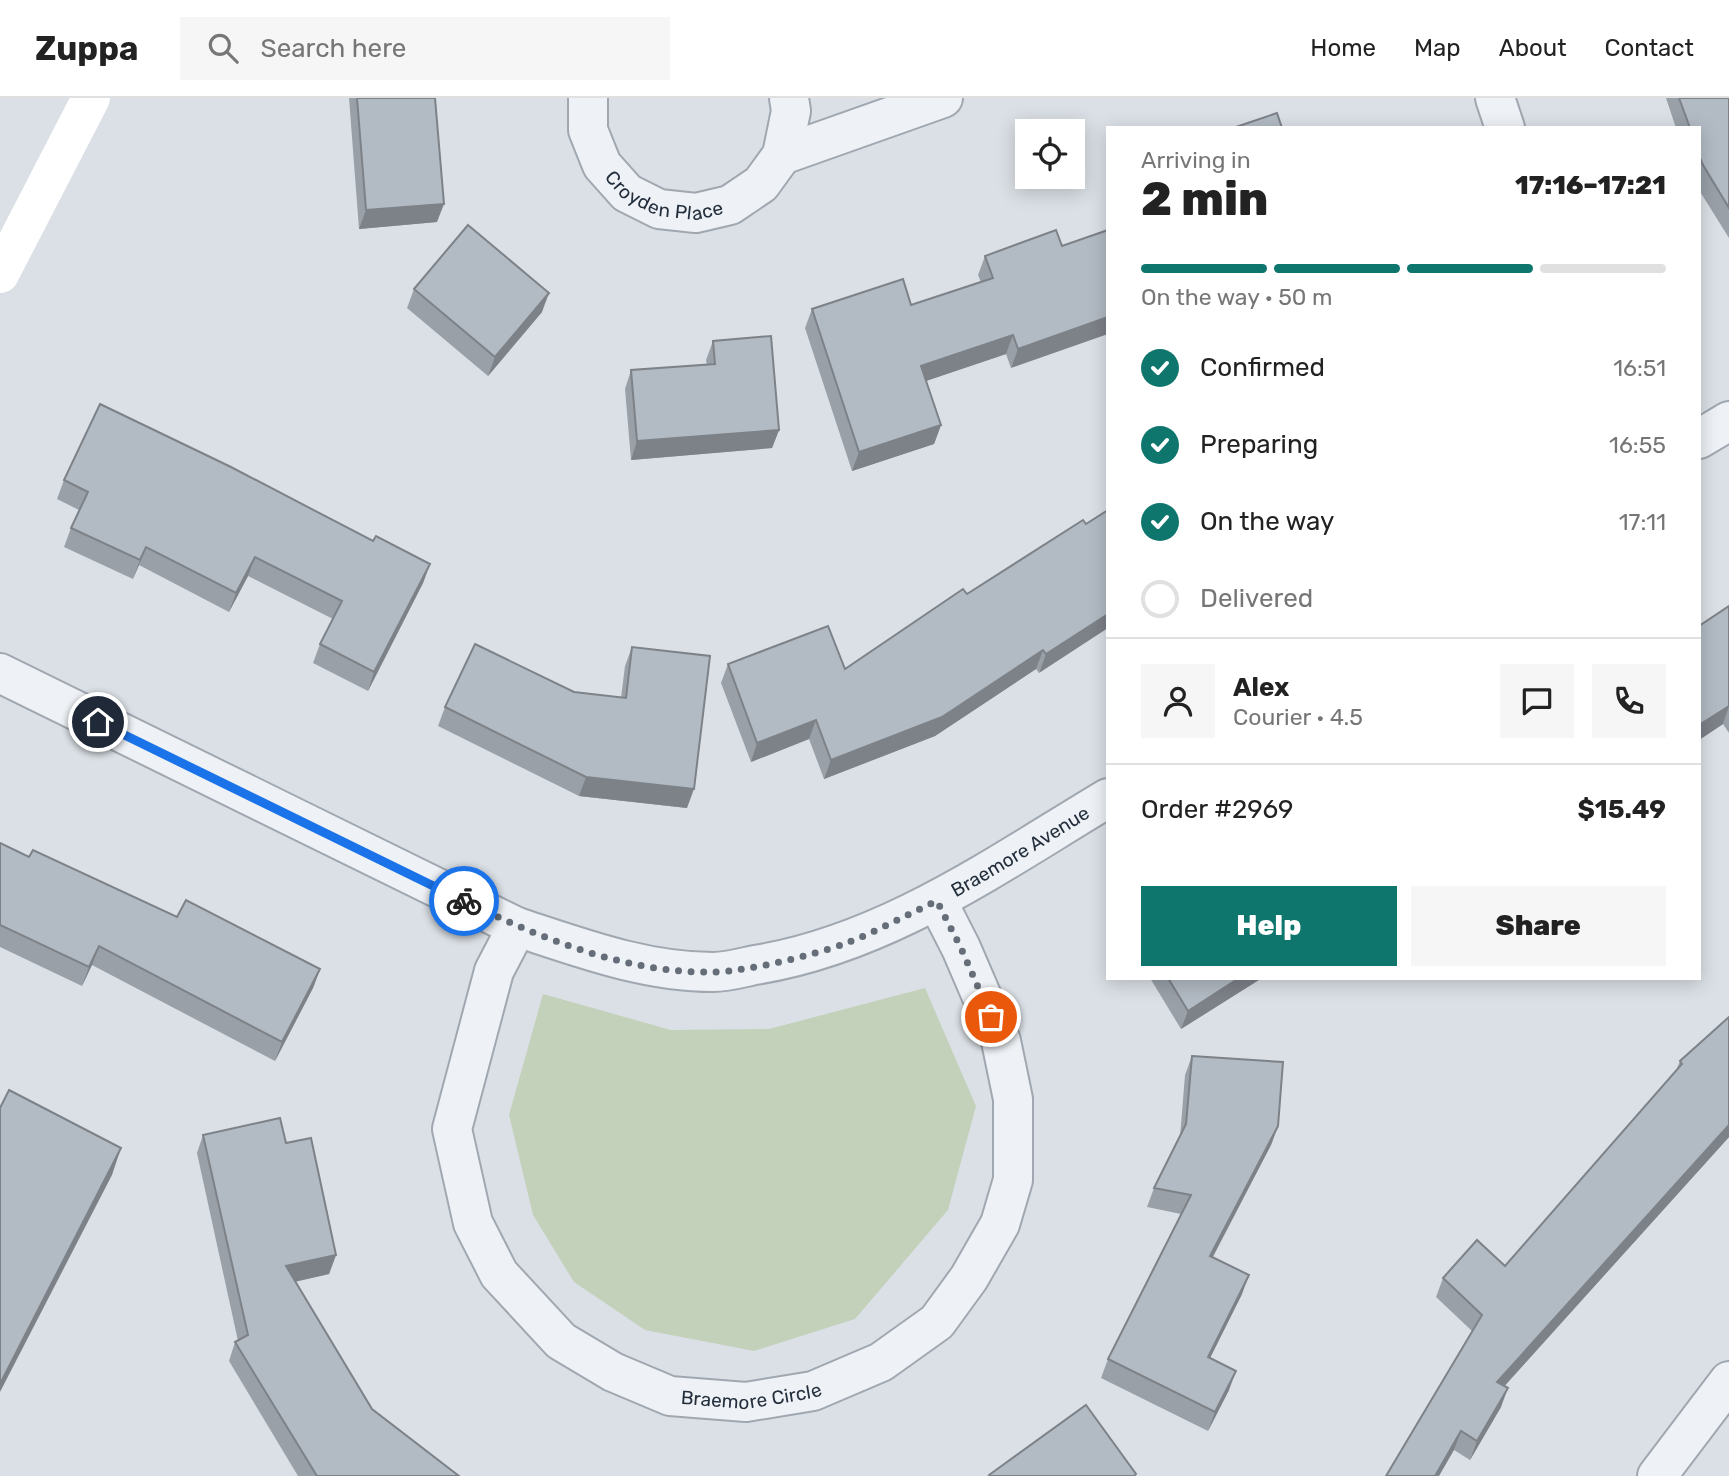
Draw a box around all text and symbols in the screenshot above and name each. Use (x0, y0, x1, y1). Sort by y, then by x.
search box (180, 17, 670, 80)
text: Zuppa (35, 29, 138, 68)
icon: search (204, 29, 242, 67)
text: Search here (260, 33, 406, 64)
text: Home (1310, 34, 1376, 62)
text: Map (1414, 34, 1461, 62)
text: About (1499, 34, 1567, 62)
text: Contact (1605, 34, 1694, 62)
map controls (1015, 119, 1085, 189)
button: locate (1015, 119, 1085, 189)
text: Arriving in (1141, 146, 1251, 174)
street label: Croyden Place (601, 165, 725, 225)
text: 17:16–17:21 (1515, 170, 1666, 201)
text: 2 min (1141, 172, 1268, 227)
text: On the way · 50 m (1141, 283, 1332, 311)
icon: check (1141, 349, 1179, 387)
text: Confirmed (1200, 352, 1325, 383)
text: 16:51 (1613, 354, 1666, 382)
icon: check (1141, 426, 1179, 464)
text: Preparing (1200, 429, 1318, 460)
text: 16:55 (1609, 431, 1666, 459)
icon: check (1141, 503, 1179, 541)
text: On the way (1200, 506, 1334, 537)
text: 17:11 (1619, 508, 1666, 536)
text: Delivered (1200, 583, 1313, 614)
button: person (1141, 664, 1215, 738)
button: chat (1500, 664, 1574, 738)
button: phone (1592, 664, 1666, 738)
text: Alex (1233, 672, 1289, 703)
pin (68, 692, 128, 752)
icon: home (79, 703, 117, 741)
text: Courier · 4.5 (1233, 703, 1363, 731)
text: Order #2969 (1141, 794, 1294, 825)
text: $15.49 (1577, 794, 1666, 825)
street label: Braemore Avenue (947, 801, 1093, 901)
courier (429, 866, 499, 936)
icon: bike (445, 882, 483, 920)
button: Help (1141, 886, 1397, 966)
button: Share (1411, 886, 1666, 966)
pin (961, 987, 1021, 1047)
icon: bag (972, 998, 1010, 1036)
street label: Braemore Circle (680, 1377, 825, 1414)

